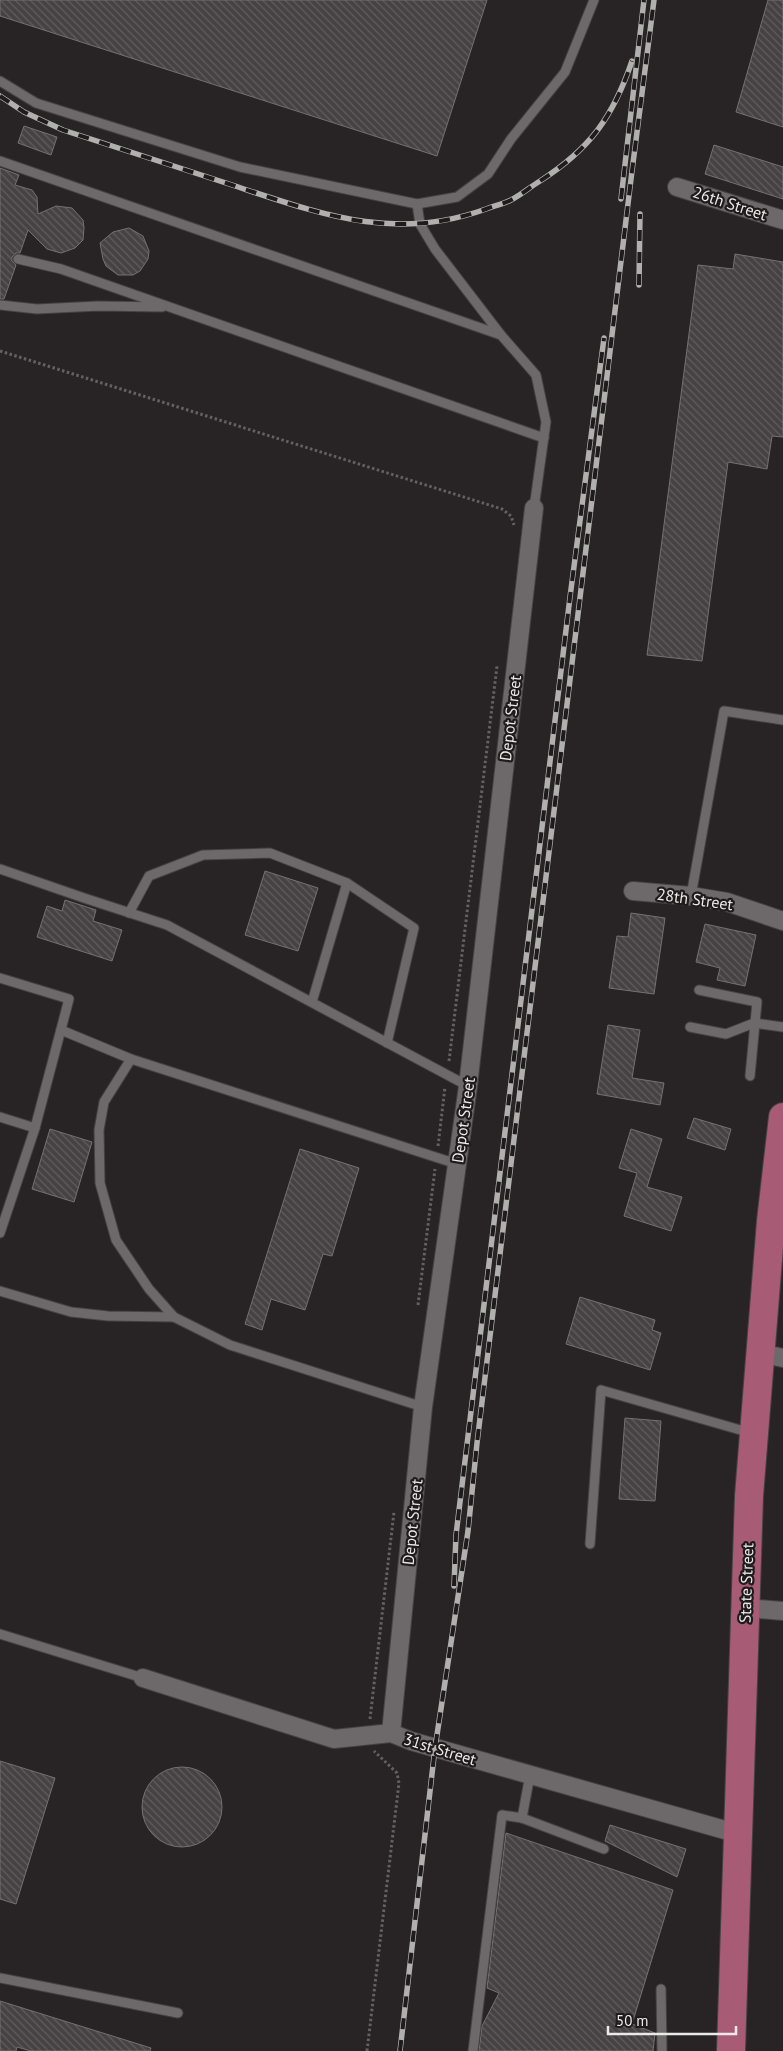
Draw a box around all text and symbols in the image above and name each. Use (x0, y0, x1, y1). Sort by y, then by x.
street label: 26th Street (690, 182, 770, 225)
street label: Depot Street (495, 673, 525, 762)
street label: 28th Street (656, 884, 735, 914)
street label: Depot Street (447, 1075, 479, 1164)
street label: Depot Street (398, 1477, 427, 1566)
street label: State Street (735, 1542, 757, 1624)
street label: 31st Street (401, 1729, 479, 1770)
scale bar (608, 2004, 736, 2036)
text: 50 m (616, 2011, 649, 2030)

